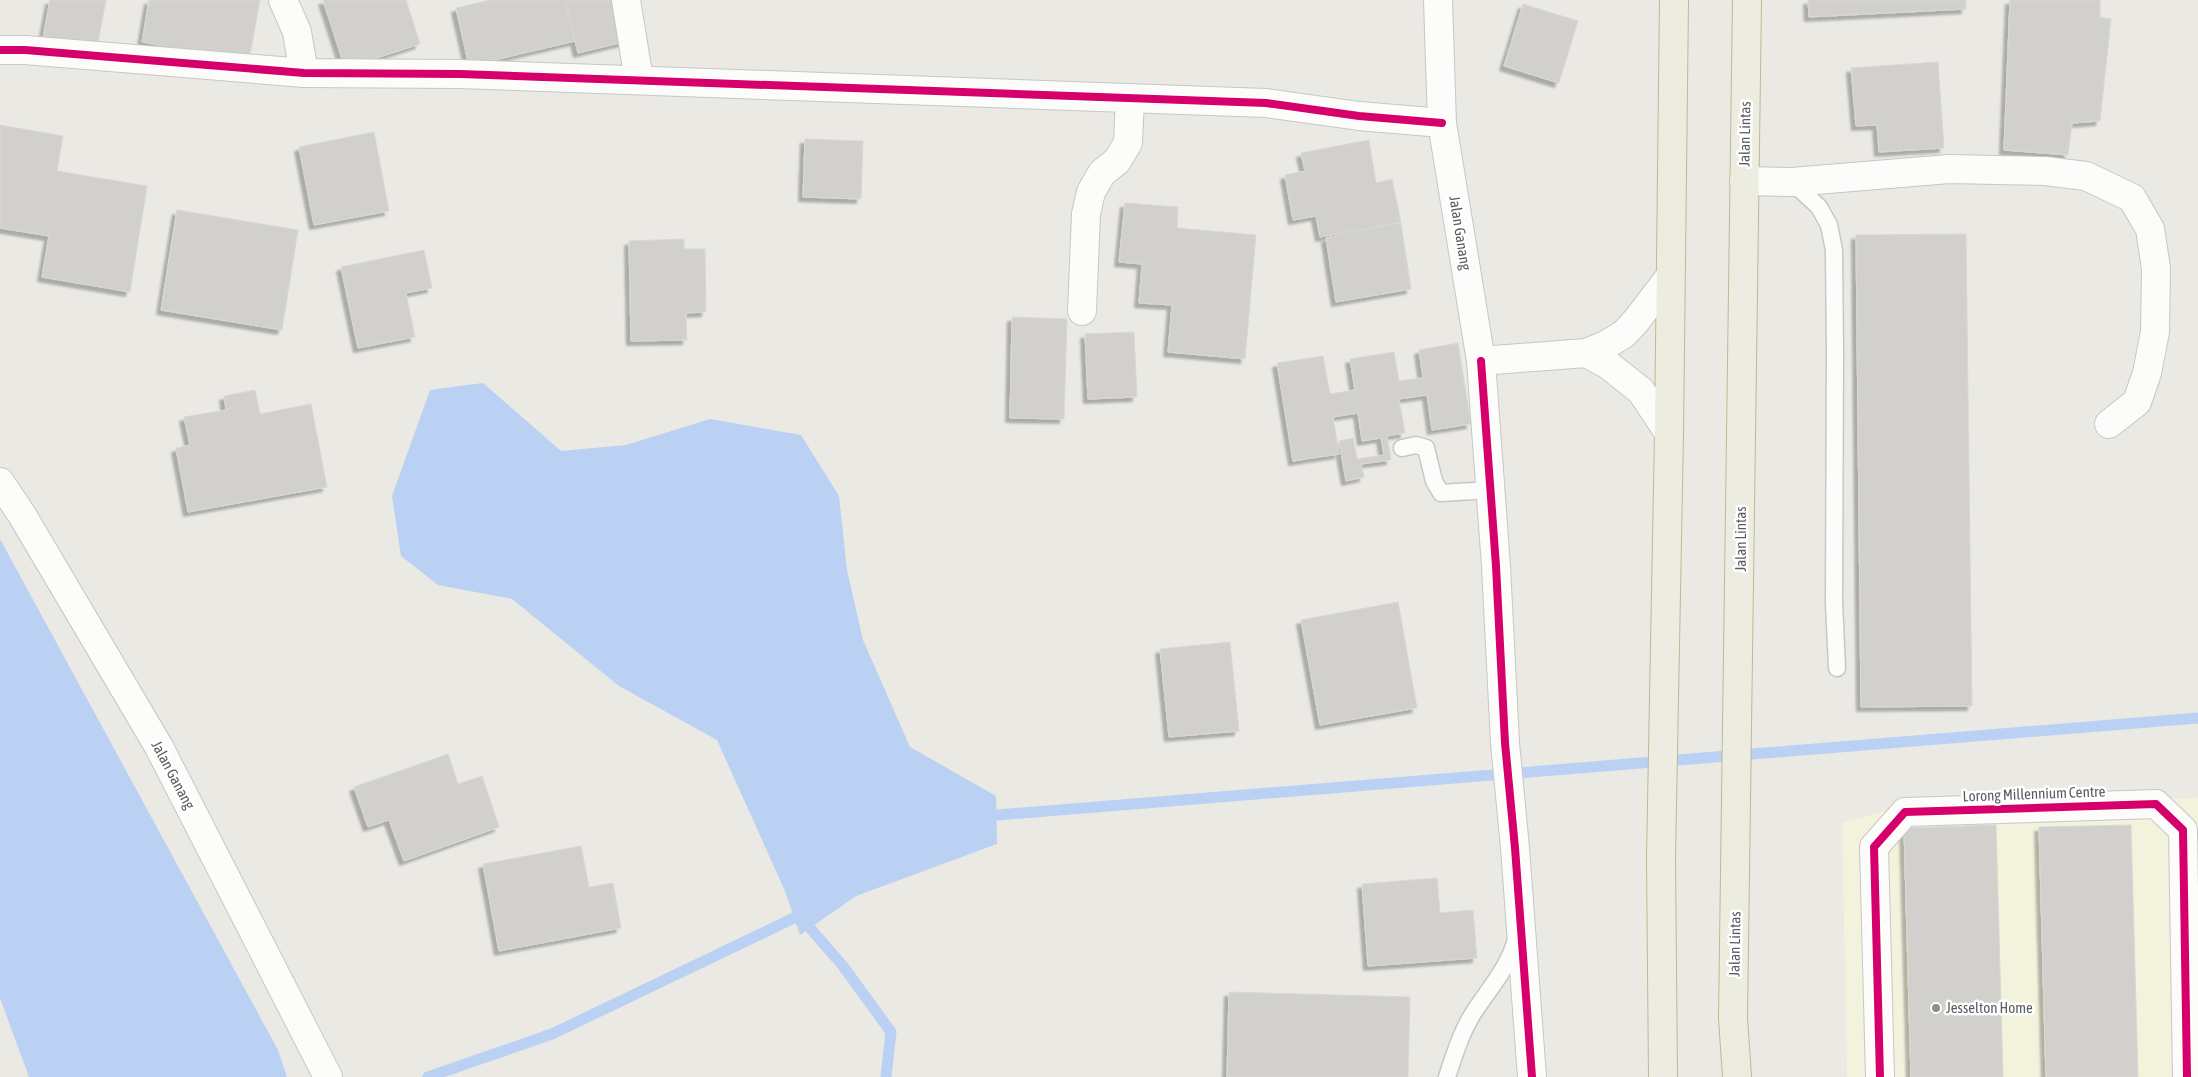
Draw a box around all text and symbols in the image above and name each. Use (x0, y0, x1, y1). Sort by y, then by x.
street label: Jalan Lintas (1735, 101, 1754, 167)
street label: Jalan Ganang (1446, 195, 1475, 272)
street label: Jalan Lintas (1732, 506, 1749, 572)
street label: Jalan Ganang (148, 738, 199, 812)
street label: Lorong Millennium Centre (1962, 783, 2106, 804)
street label: Jalan Lintas (1725, 911, 1744, 977)
place label: Jesselton Home (1946, 999, 2033, 1016)
marker: Jesselton Home (1930, 1002, 1942, 1014)

